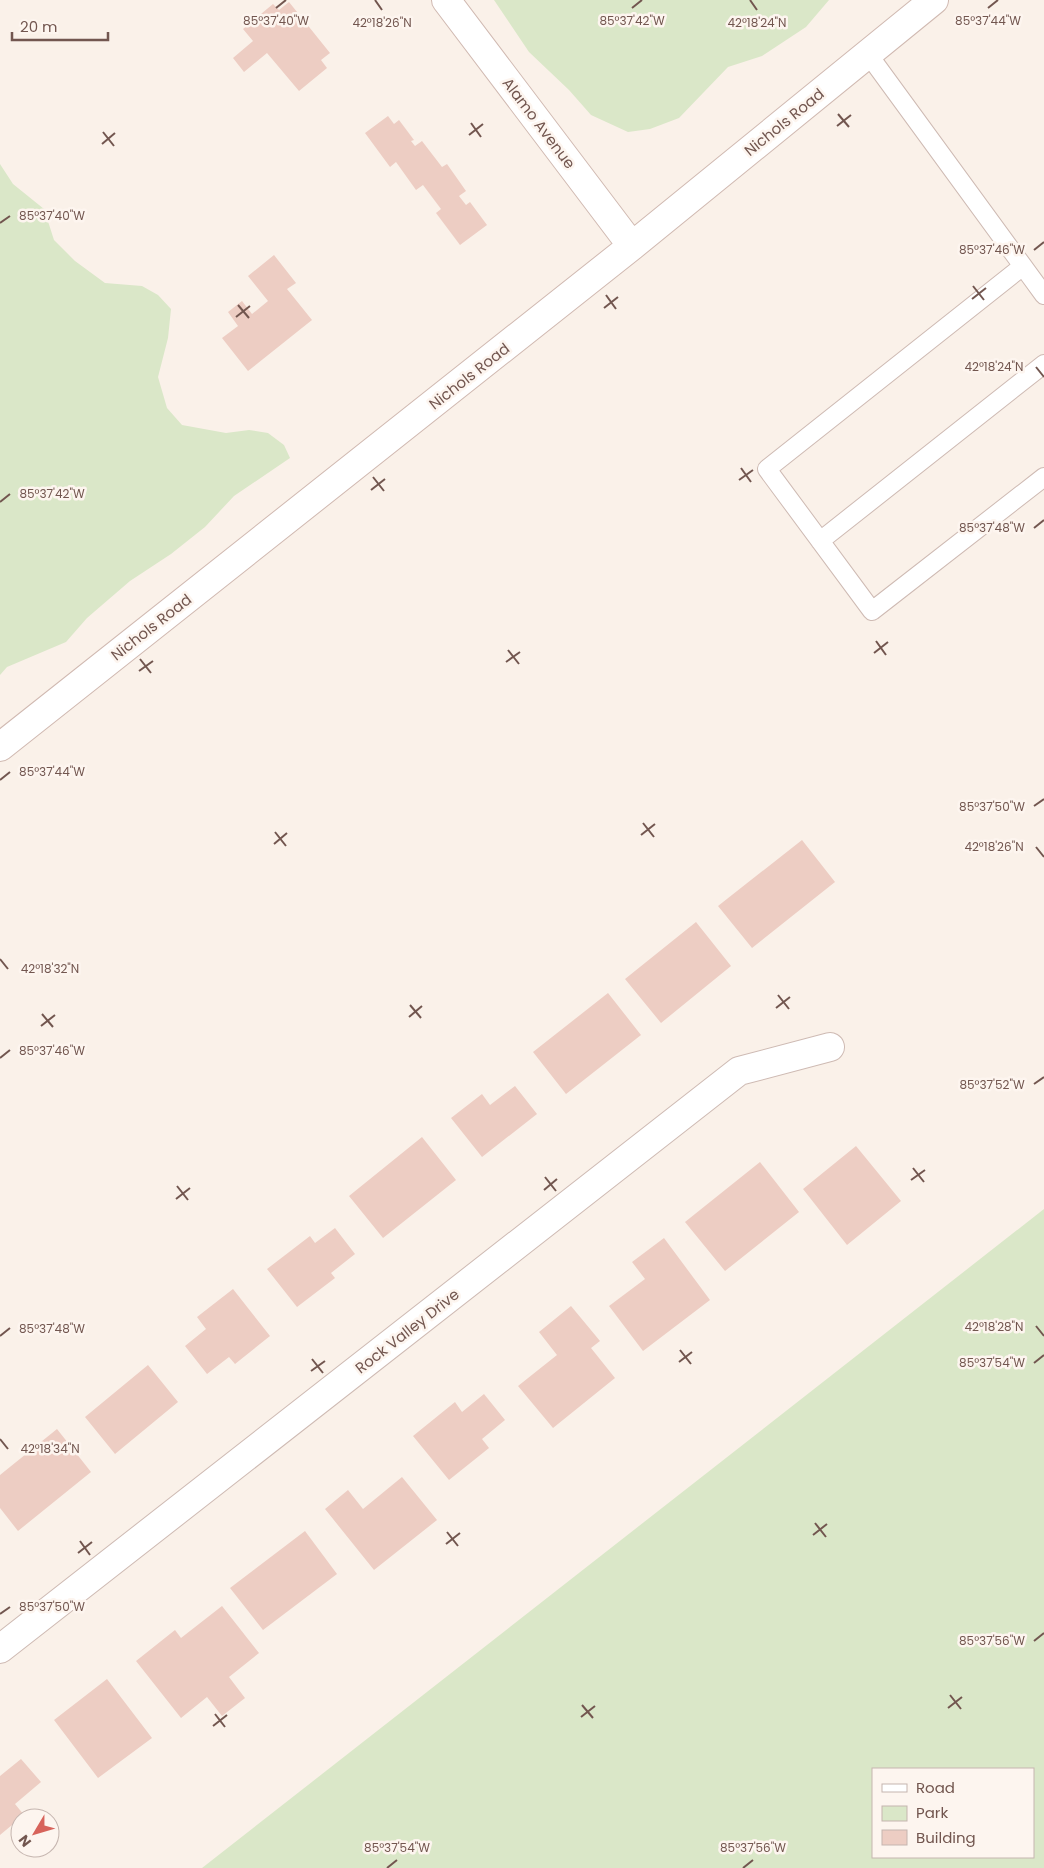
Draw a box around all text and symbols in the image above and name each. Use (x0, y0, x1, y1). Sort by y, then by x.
scale bar (12, 10, 109, 42)
text: 85°37'40"W (243, 12, 309, 29)
text: 85°37'42"W (599, 12, 665, 29)
text: 85°37'44"W (955, 12, 1021, 29)
text: 42°18'26"N (352, 14, 412, 31)
text: 42°18'24"N (727, 14, 787, 31)
text: 20 m (20, 16, 58, 37)
street label: Alamo Avenue (498, 73, 580, 173)
street label: Nichols Road (740, 83, 828, 161)
text: 85°37'40"W (19, 207, 85, 224)
text: 85°37'46"W (959, 241, 1025, 258)
street label: Nichols Road (424, 338, 514, 414)
text: 42°18'24"N (964, 358, 1024, 375)
text: 85°37'42"W (19, 485, 85, 502)
text: 85°37'48"W (959, 519, 1025, 536)
street label: Nichols Road (106, 589, 196, 665)
text: 85°37'44"W (19, 763, 85, 780)
text: 85°37'50"W (959, 798, 1025, 815)
text: 42°18'26"N (964, 838, 1024, 855)
text: 42°18'32"N (21, 960, 79, 977)
text: 85°37'46"W (19, 1042, 85, 1059)
text: 85°37'52"W (959, 1076, 1025, 1093)
street label: Rock Valley Drive (351, 1284, 463, 1378)
text: 42°18'28"N (964, 1318, 1024, 1335)
text: 85°37'48"W (19, 1320, 85, 1337)
text: 85°37'54"W (959, 1354, 1025, 1371)
text: 42°18'34"N (20, 1440, 80, 1457)
text: 85°37'50"W (19, 1598, 85, 1615)
text: 85°37'56"W (959, 1632, 1025, 1649)
legend (872, 1768, 1034, 1858)
text: Road (916, 1777, 955, 1798)
text: Park (916, 1802, 948, 1823)
north arrow (10, 1808, 60, 1858)
text: Building (916, 1827, 976, 1848)
text: N (14, 1831, 36, 1851)
text: 85°37'54"W (364, 1839, 430, 1856)
text: 85°37'56"W (720, 1839, 786, 1856)

